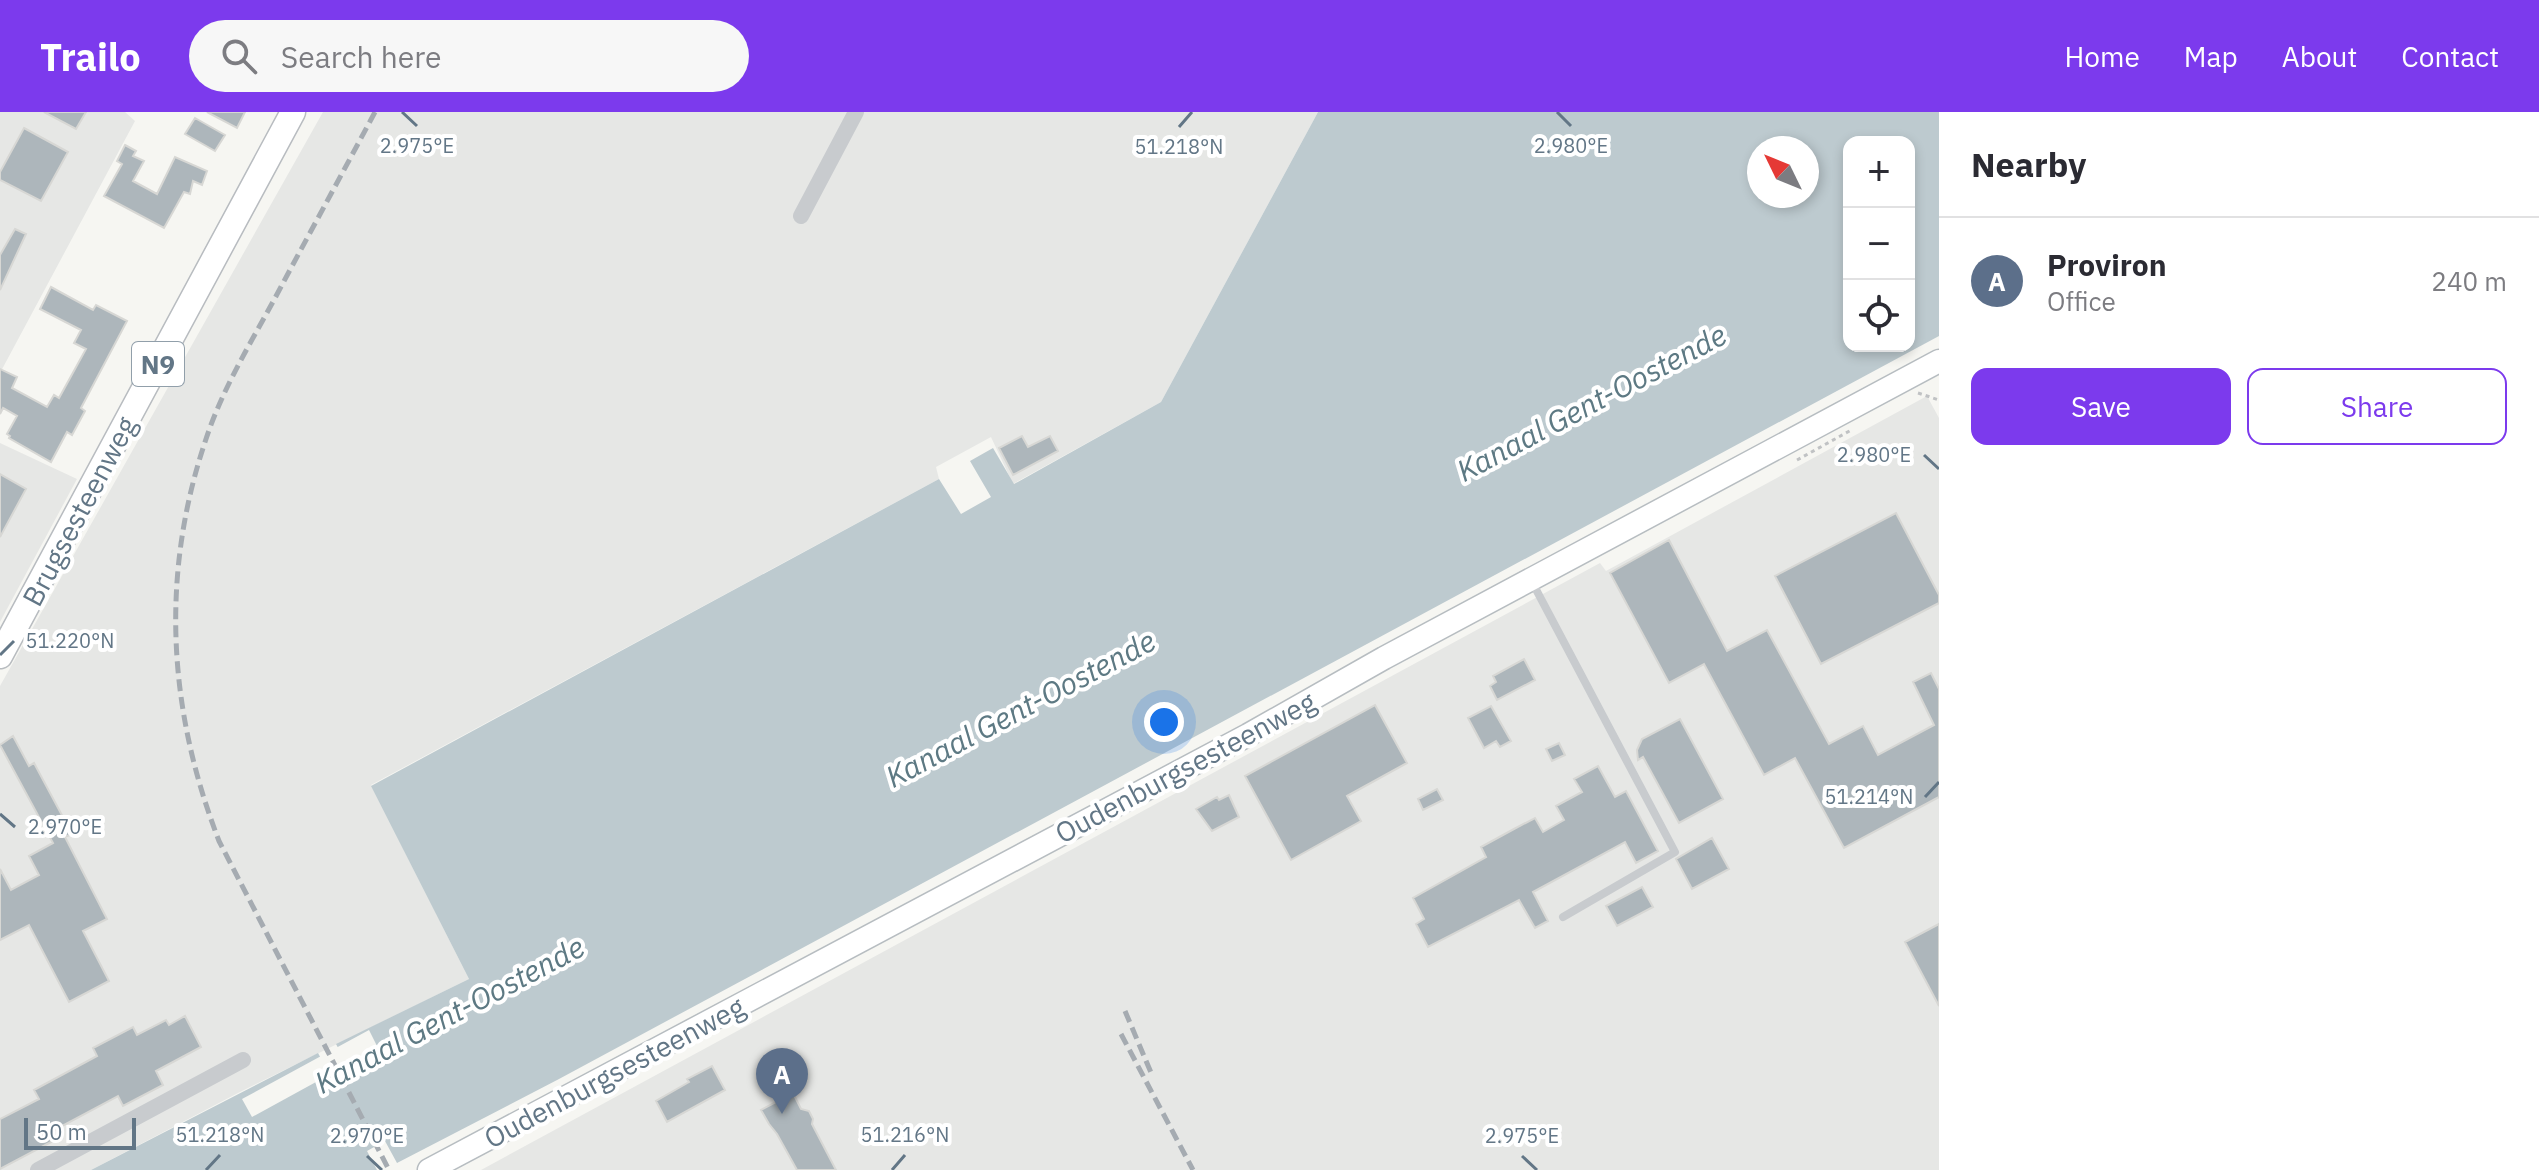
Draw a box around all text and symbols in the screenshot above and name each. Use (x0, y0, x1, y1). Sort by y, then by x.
search box (189, 20, 749, 92)
text: Trailo (40, 32, 141, 81)
icon: search (217, 34, 261, 78)
text: Search here (281, 37, 442, 76)
text: Home (2064, 38, 2140, 75)
text: Map (2184, 38, 2238, 75)
text: About (2282, 38, 2357, 75)
text: Contact (2401, 38, 2499, 75)
text: 2.975°E (380, 132, 454, 159)
text: 2.980°E (1534, 132, 1608, 159)
text: 51.218°N (1135, 133, 1223, 160)
north arrow (1747, 136, 1819, 208)
map controls (1843, 136, 1915, 352)
button: + (1843, 136, 1915, 208)
text: Nearby (1971, 142, 2086, 186)
button: − (1843, 208, 1915, 280)
text: Proviron (2047, 245, 2167, 284)
text: A (1988, 264, 2006, 298)
text: 240 m (2431, 264, 2507, 298)
button: locate (1843, 280, 1915, 352)
text: Office (2047, 284, 2116, 318)
water label: Kanaal Gent-Oostende (1449, 314, 1733, 490)
road number: N9 (132, 342, 184, 386)
button: Save (1971, 368, 2231, 445)
button: Share (2247, 368, 2507, 445)
street label: Brugsesteenweg (13, 410, 145, 612)
text: 2.980°E (1837, 441, 1911, 468)
water label: Kanaal Gent-Oostende (878, 620, 1162, 796)
text: 51.220°N (26, 627, 114, 654)
street label: Oudenburgsesteenweg (1048, 682, 1322, 851)
your location (1144, 702, 1184, 742)
text: 51.214°N (1825, 783, 1913, 810)
text: 2.970°E (28, 813, 102, 840)
water label: Kanaal Gent-Oostende (307, 926, 591, 1102)
street label: Oudenburgsesteenweg (477, 987, 751, 1156)
pin: A (756, 1048, 808, 1114)
scale bar (24, 1114, 136, 1150)
text: 50 m (36, 1117, 87, 1146)
text: 51.218°N (176, 1121, 264, 1148)
text: 51.216°N (861, 1121, 949, 1148)
text: 2.970°E (330, 1122, 404, 1149)
text: 2.975°E (1485, 1122, 1559, 1149)

